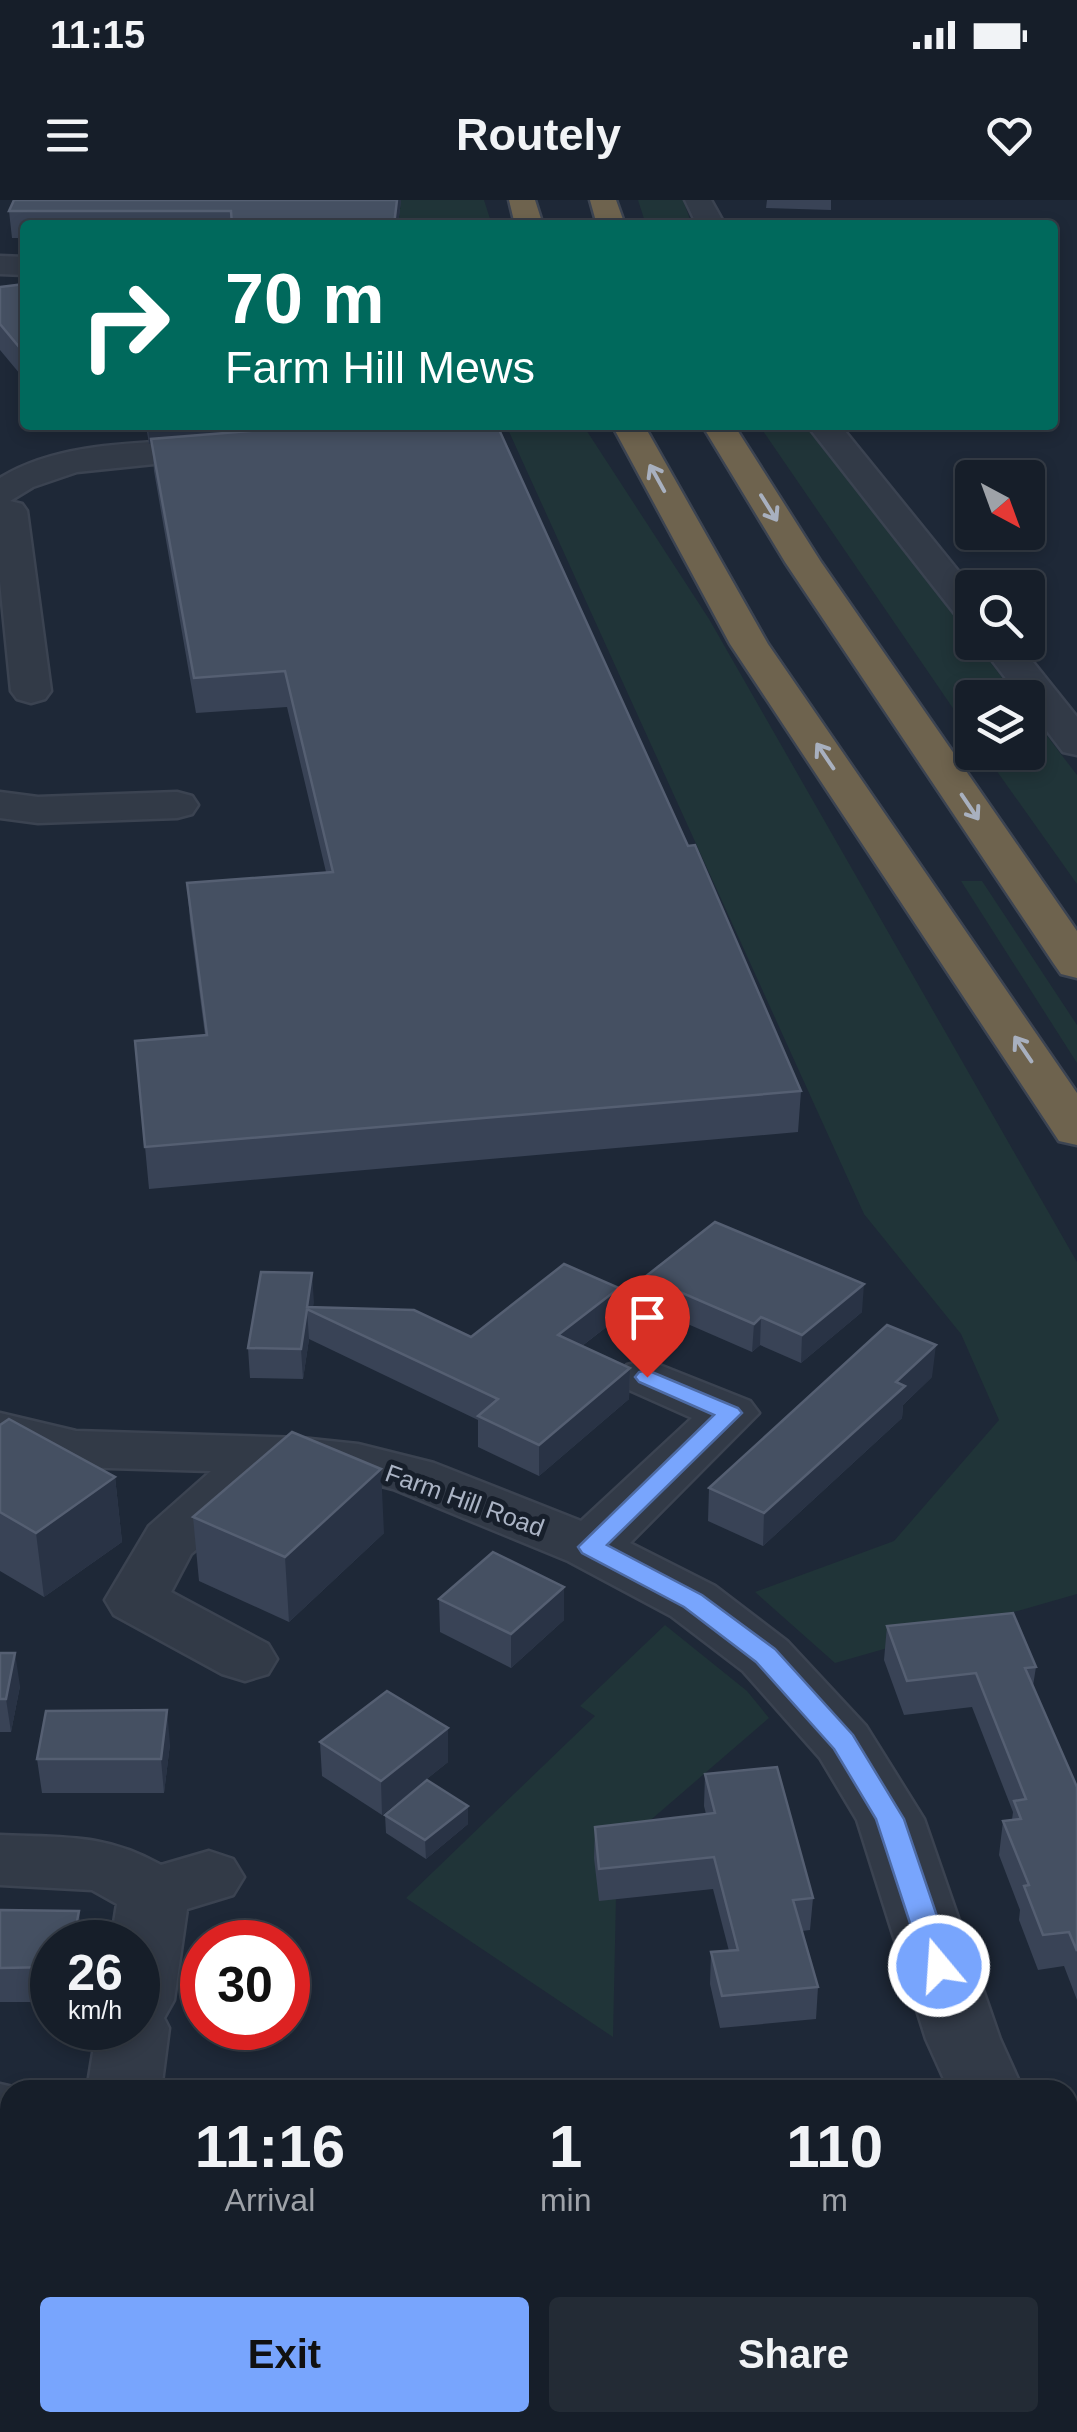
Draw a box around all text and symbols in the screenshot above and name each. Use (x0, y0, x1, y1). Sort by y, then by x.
text: 11:15 (50, 14, 145, 56)
icon: menu (40, 108, 95, 163)
icon: heart (982, 108, 1037, 163)
text: Routely (456, 109, 621, 160)
icon: right (60, 260, 190, 390)
text: 70 m (225, 260, 385, 338)
text: Farm Hill Mews (225, 342, 535, 393)
north arrow (955, 460, 1045, 550)
map controls (955, 460, 1045, 770)
one-way arrow (647, 463, 667, 493)
one-way arrow (759, 493, 779, 522)
button: search (955, 570, 1045, 660)
button: layers (955, 680, 1045, 770)
one-way arrow (814, 742, 835, 770)
one-way arrow (959, 792, 980, 820)
one-way arrow (1012, 1036, 1033, 1064)
pin (605, 1275, 690, 1378)
icon: arrive (620, 1290, 675, 1345)
street label: Farm Hill Road (382, 1458, 548, 1542)
position arrow (887, 1914, 991, 2018)
speed limit sign: 30 (180, 1920, 310, 2050)
text: 26 (67, 1945, 123, 2001)
text: km/h (68, 1996, 122, 2024)
text: 11:16 (195, 2113, 345, 2180)
text: 1 (549, 2113, 582, 2180)
text: 110 (786, 2113, 883, 2180)
text: Arrival (225, 2182, 315, 2218)
text: min (540, 2182, 591, 2218)
text: m (821, 2182, 848, 2218)
button: Exit (40, 2297, 529, 2412)
button: Share (549, 2297, 1038, 2412)

